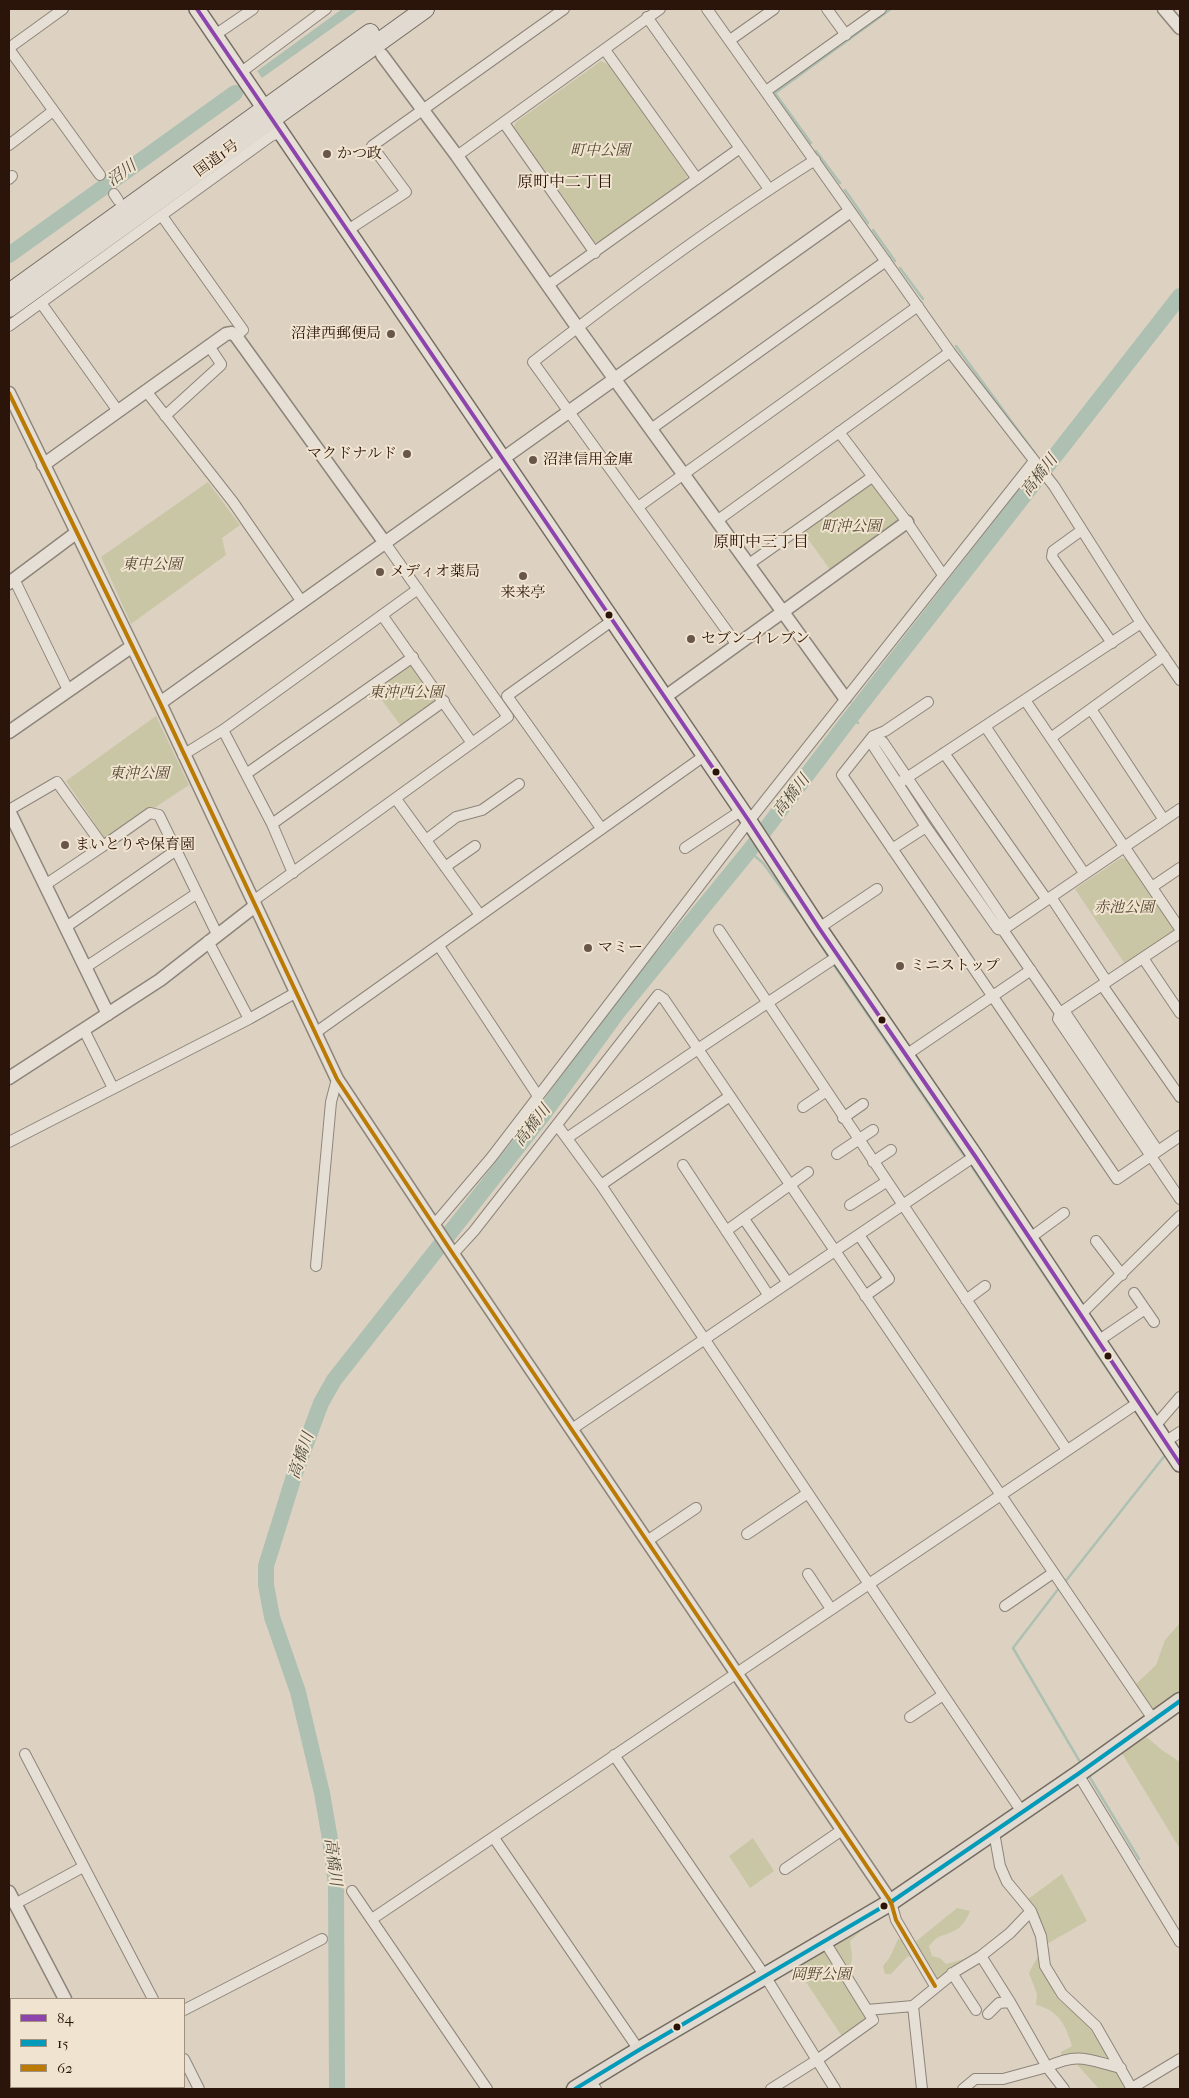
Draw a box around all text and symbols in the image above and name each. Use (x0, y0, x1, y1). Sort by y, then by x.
street label: 国道1号 (191, 137, 243, 181)
park label: 町中公園 (570, 142, 630, 160)
place label: かつ政 (337, 145, 382, 163)
marker: かつ政 (321, 148, 333, 160)
water label: 沼川 (103, 157, 141, 191)
district label: 原町中二丁目 (517, 173, 613, 193)
place label: 沼津西郵便局 (291, 325, 381, 343)
marker: 沼津西郵便局 (385, 328, 397, 340)
place label: マクドナルド (307, 445, 397, 463)
marker: マクドナルド (401, 448, 413, 460)
place label: 沼津信用金庫 (543, 451, 633, 469)
water label: 高橋川 (1018, 451, 1062, 501)
marker: 沼津信用金庫 (527, 454, 539, 466)
park label: 町沖公園 (821, 518, 881, 536)
district label: 原町中三丁目 (713, 533, 809, 553)
park label: 東中公園 (122, 556, 182, 574)
place label: メディオ薬局 (390, 563, 480, 581)
marker: メディオ薬局 (374, 566, 386, 578)
marker: 来来亭 (517, 570, 529, 582)
place label: 来来亭 (501, 584, 545, 602)
unlabelled marker (604, 610, 614, 620)
place label: セブン-イレブン (701, 630, 810, 648)
marker: セブン-イレブン (685, 633, 697, 645)
park label: 東沖西公園 (369, 684, 443, 702)
park label: 東沖公園 (109, 765, 169, 783)
unlabelled marker (711, 767, 721, 777)
water label: 高橋川 (770, 771, 814, 821)
place label: まいとりや保育園 (75, 836, 195, 854)
marker: まいとりや保育園 (59, 839, 71, 851)
park label: 赤池公園 (1094, 899, 1154, 917)
place label: マミー (598, 939, 643, 957)
marker: マミー (582, 942, 594, 954)
place label: ミニストップ (910, 957, 1000, 975)
marker: ミニストップ (894, 960, 906, 972)
unlabelled marker (877, 1015, 887, 1025)
water label: 高橋川 (511, 1101, 555, 1151)
unlabelled marker (1103, 1351, 1113, 1361)
water label: 高橋川 (285, 1430, 319, 1482)
water label: 高橋川 (320, 1837, 344, 1887)
unlabelled marker (879, 1901, 889, 1911)
park label: 岡野公園 (791, 1966, 851, 1984)
legend (10, 1998, 185, 2088)
text: 84 (57, 2009, 73, 2027)
unlabelled marker (672, 2022, 682, 2032)
text: 15 (57, 2034, 69, 2052)
text: 62 (57, 2059, 73, 2077)

